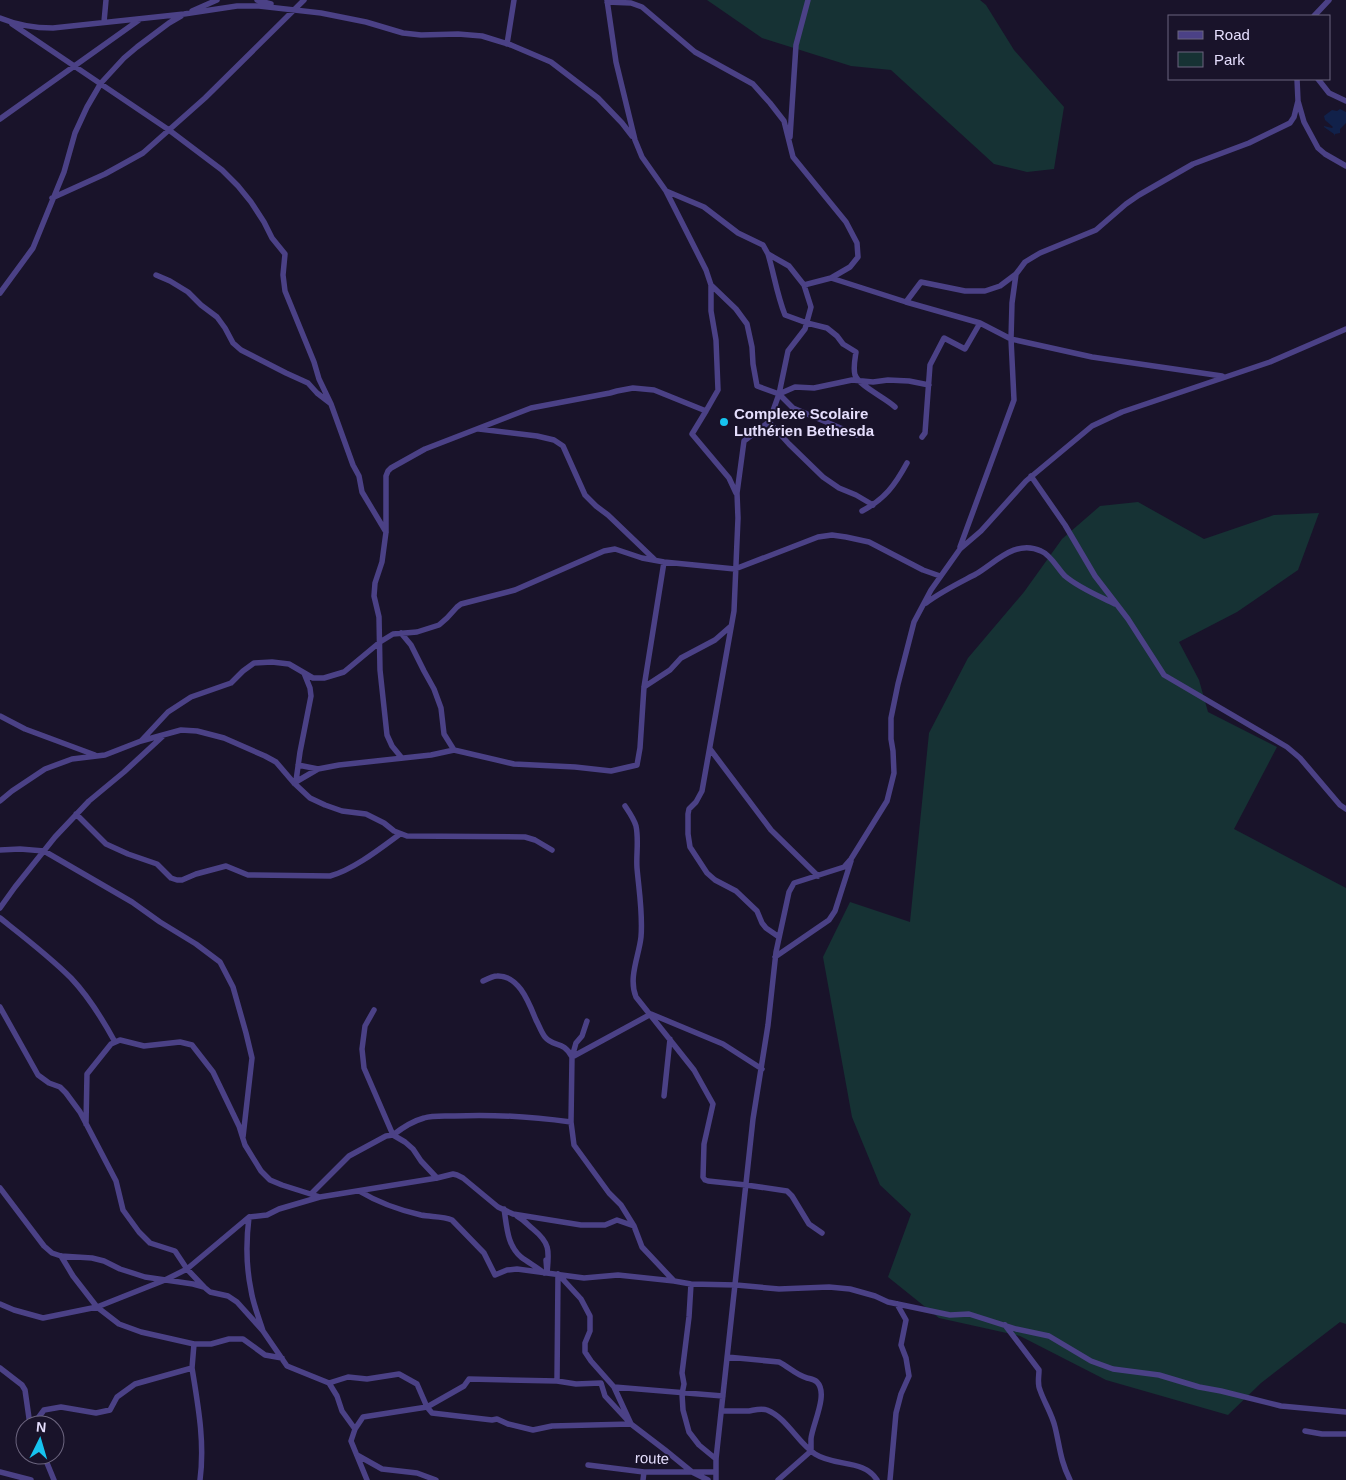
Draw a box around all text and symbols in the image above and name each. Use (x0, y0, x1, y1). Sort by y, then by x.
legend (1168, 15, 1331, 80)
text: Road (1214, 26, 1250, 43)
text: Park (1214, 51, 1245, 68)
place label: Complexe Scolaire Luthérien Bethesda (734, 405, 875, 439)
marker: Complexe Scolaire Luthérien Bethesda (718, 416, 730, 428)
north arrow (15, 1415, 65, 1465)
text: N (35, 1419, 47, 1435)
street label: route (635, 1449, 669, 1467)

